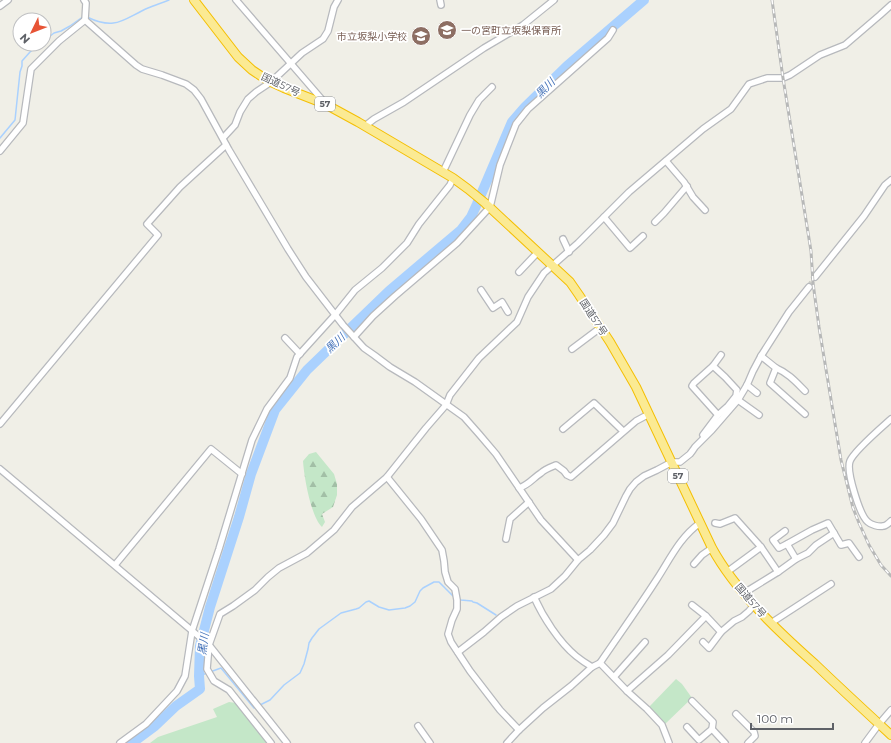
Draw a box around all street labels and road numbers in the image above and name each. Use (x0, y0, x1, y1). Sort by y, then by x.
street label: 国道57号 (259, 70, 302, 99)
road number: 57 (315, 97, 335, 111)
street label: 国道57号 (577, 296, 610, 338)
road number: 57 (668, 469, 688, 483)
street label: 国道57号 (732, 580, 769, 620)

